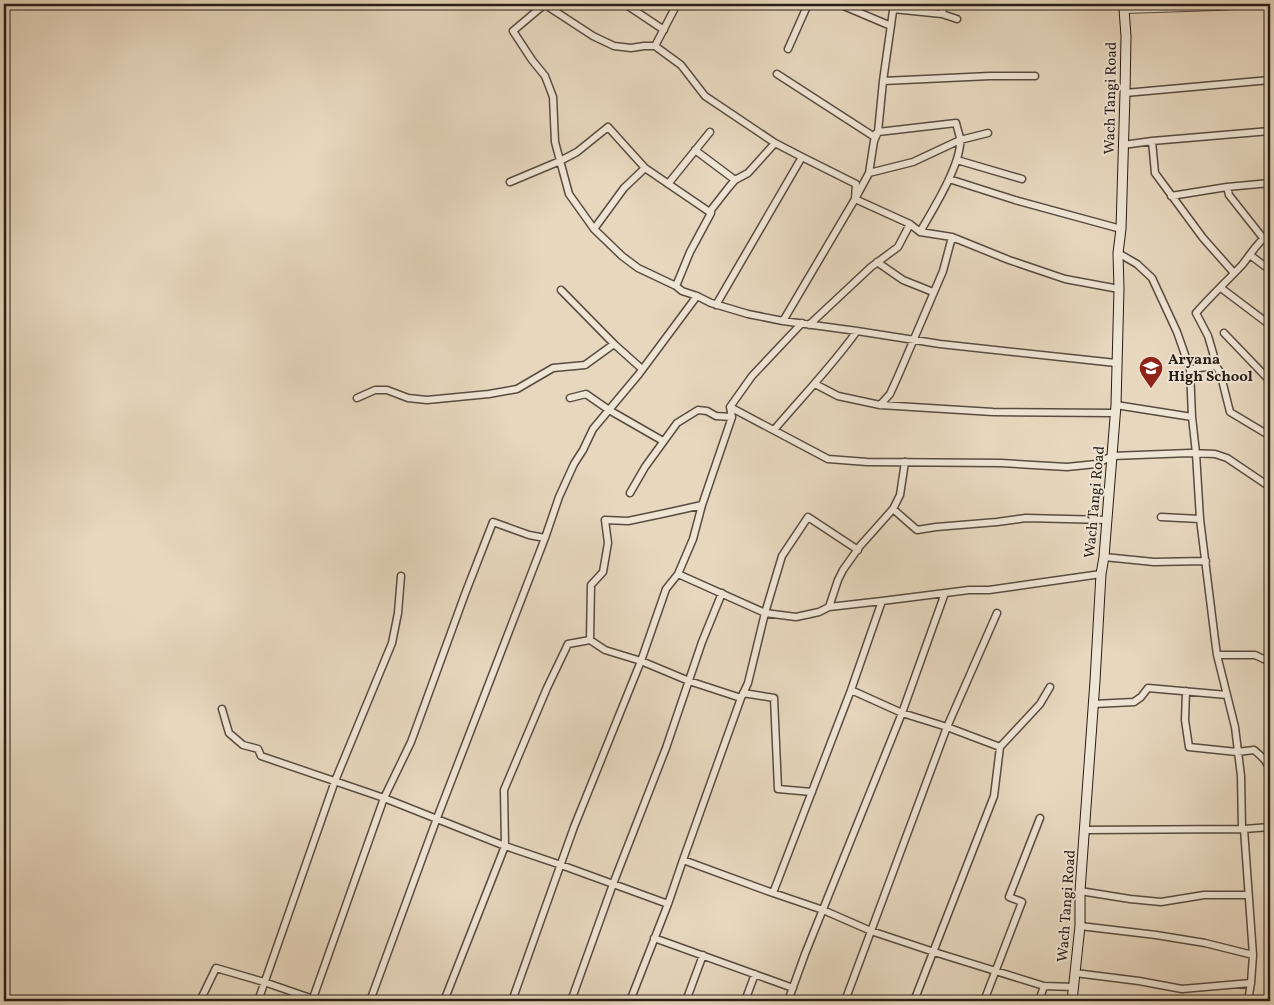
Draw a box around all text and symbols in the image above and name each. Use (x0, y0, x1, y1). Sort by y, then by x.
street label: Wach Tangi Road (1100, 42, 1123, 155)
place label: Aryana High School (1168, 350, 1253, 388)
school or university icon: Aryana High School (1138, 355, 1164, 389)
street label: Wach Tangi Road (1080, 445, 1111, 559)
street label: Wach Tangi Road (1053, 849, 1082, 963)

